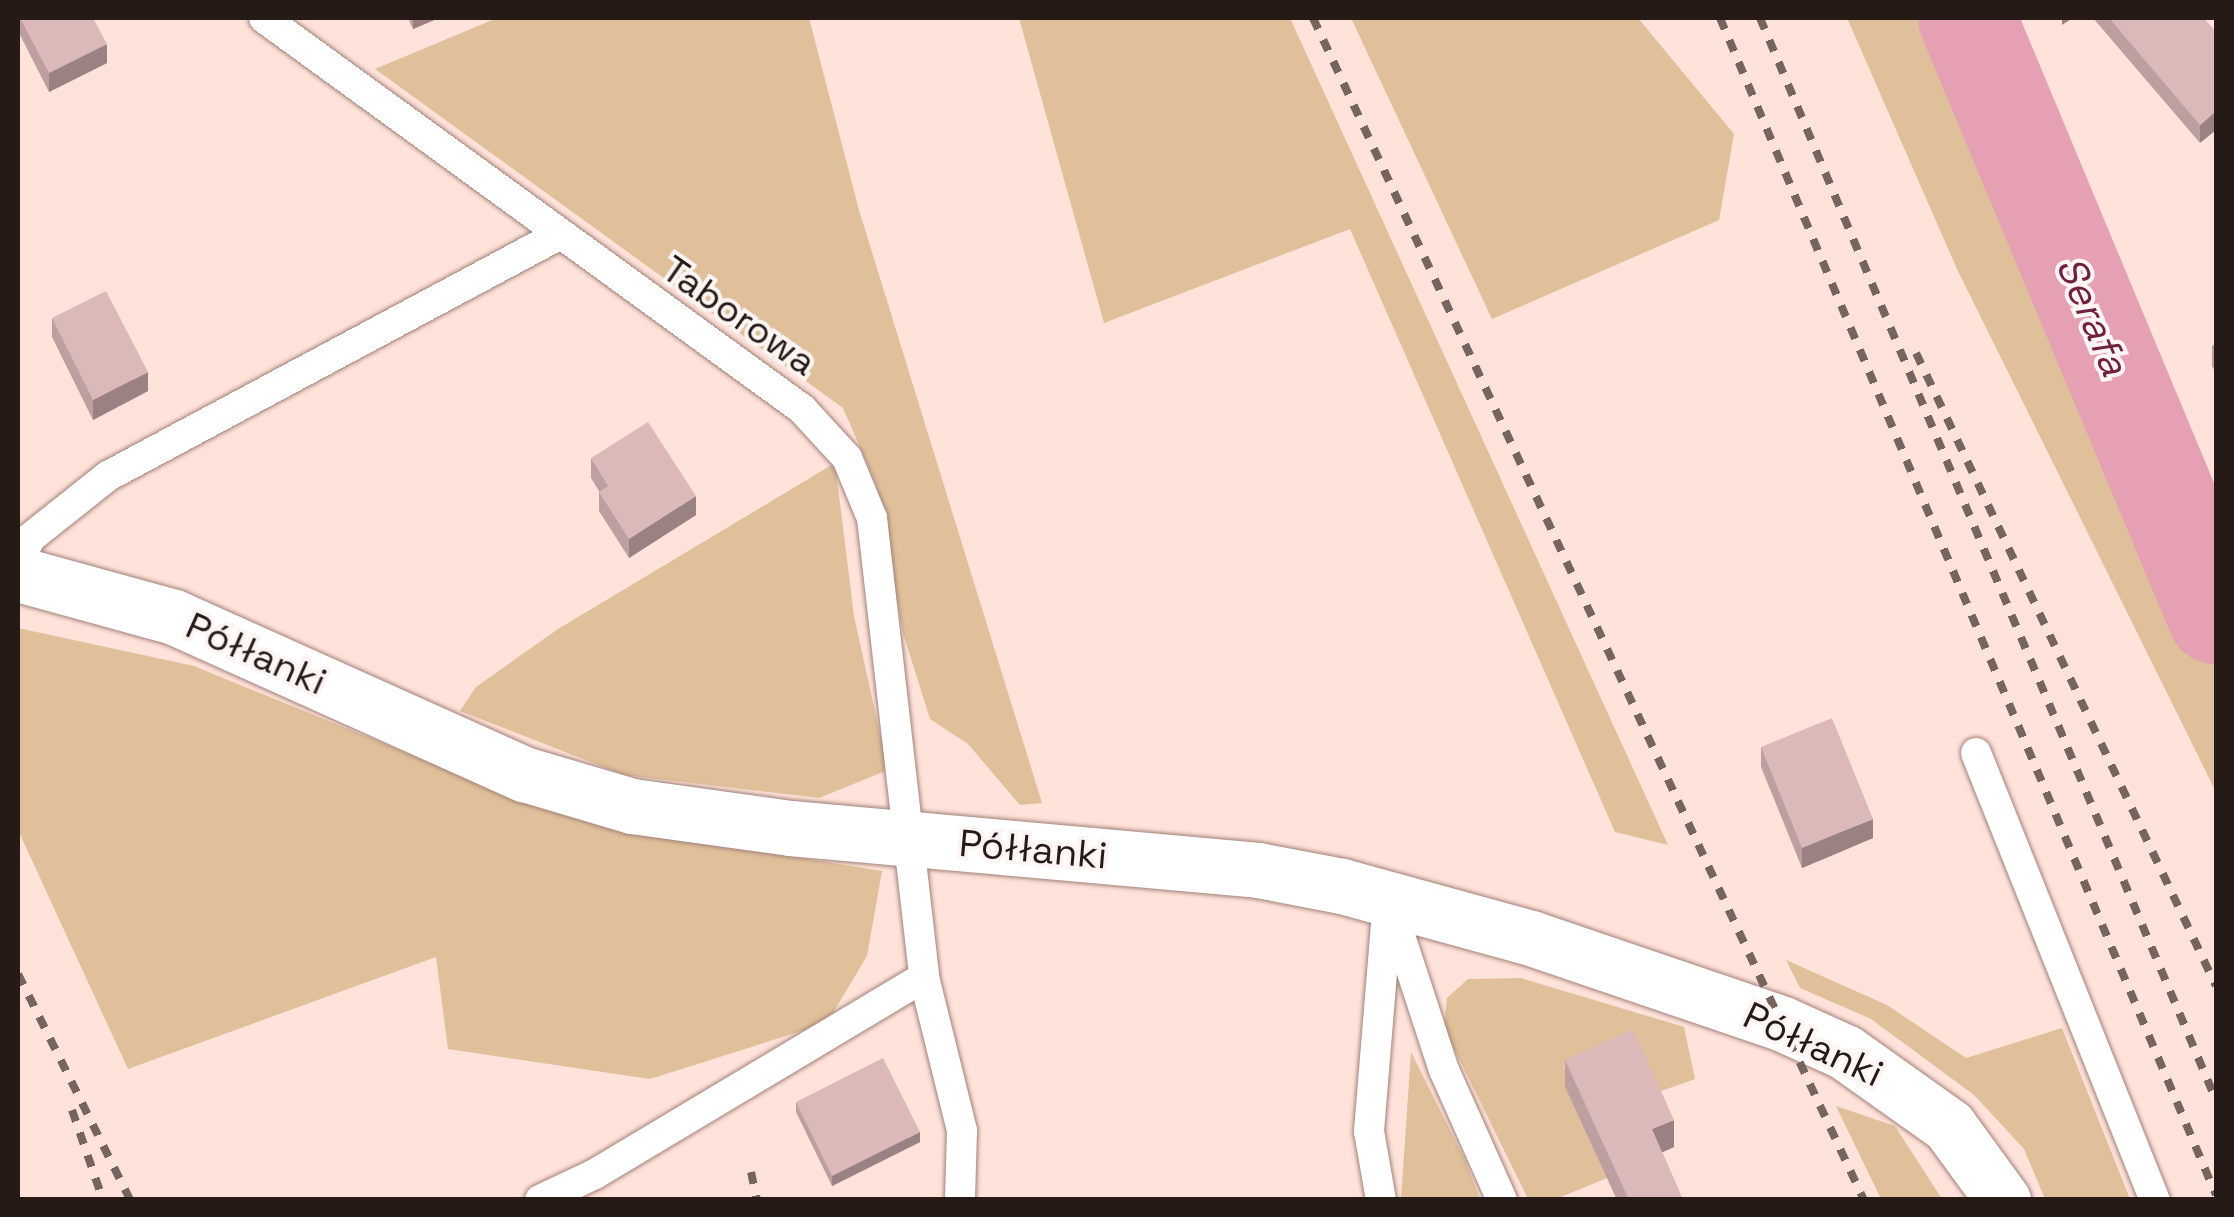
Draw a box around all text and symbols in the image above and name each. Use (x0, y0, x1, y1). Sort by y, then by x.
street label: Taborowa (653, 246, 825, 386)
water label: Serafa (2046, 249, 2138, 383)
street label: Półłanki (179, 603, 333, 705)
street label: Półłanki (957, 821, 1109, 879)
street label: Półłanki (1736, 993, 1890, 1097)

